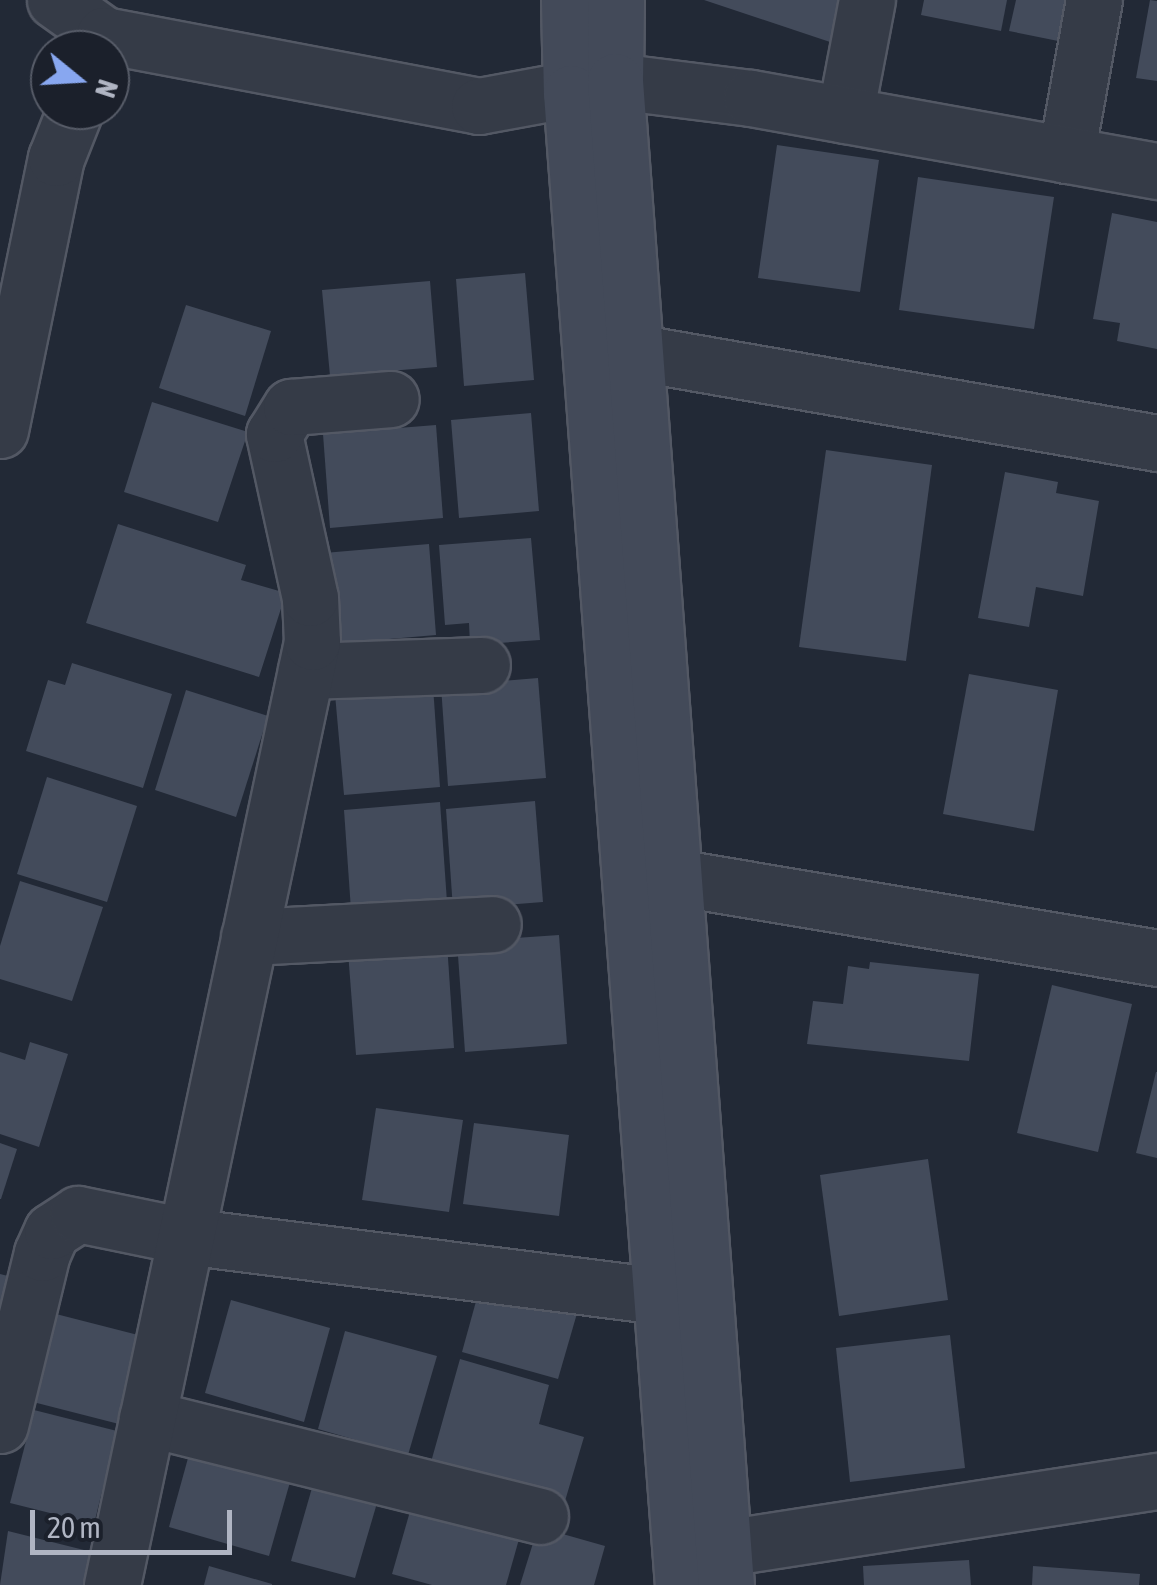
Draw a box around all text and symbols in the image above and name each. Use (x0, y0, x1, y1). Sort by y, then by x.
north arrow (30, 30, 130, 130)
text: N (89, 76, 124, 101)
scale bar (35, 1490, 238, 1552)
text: 20 m (47, 1510, 101, 1544)

